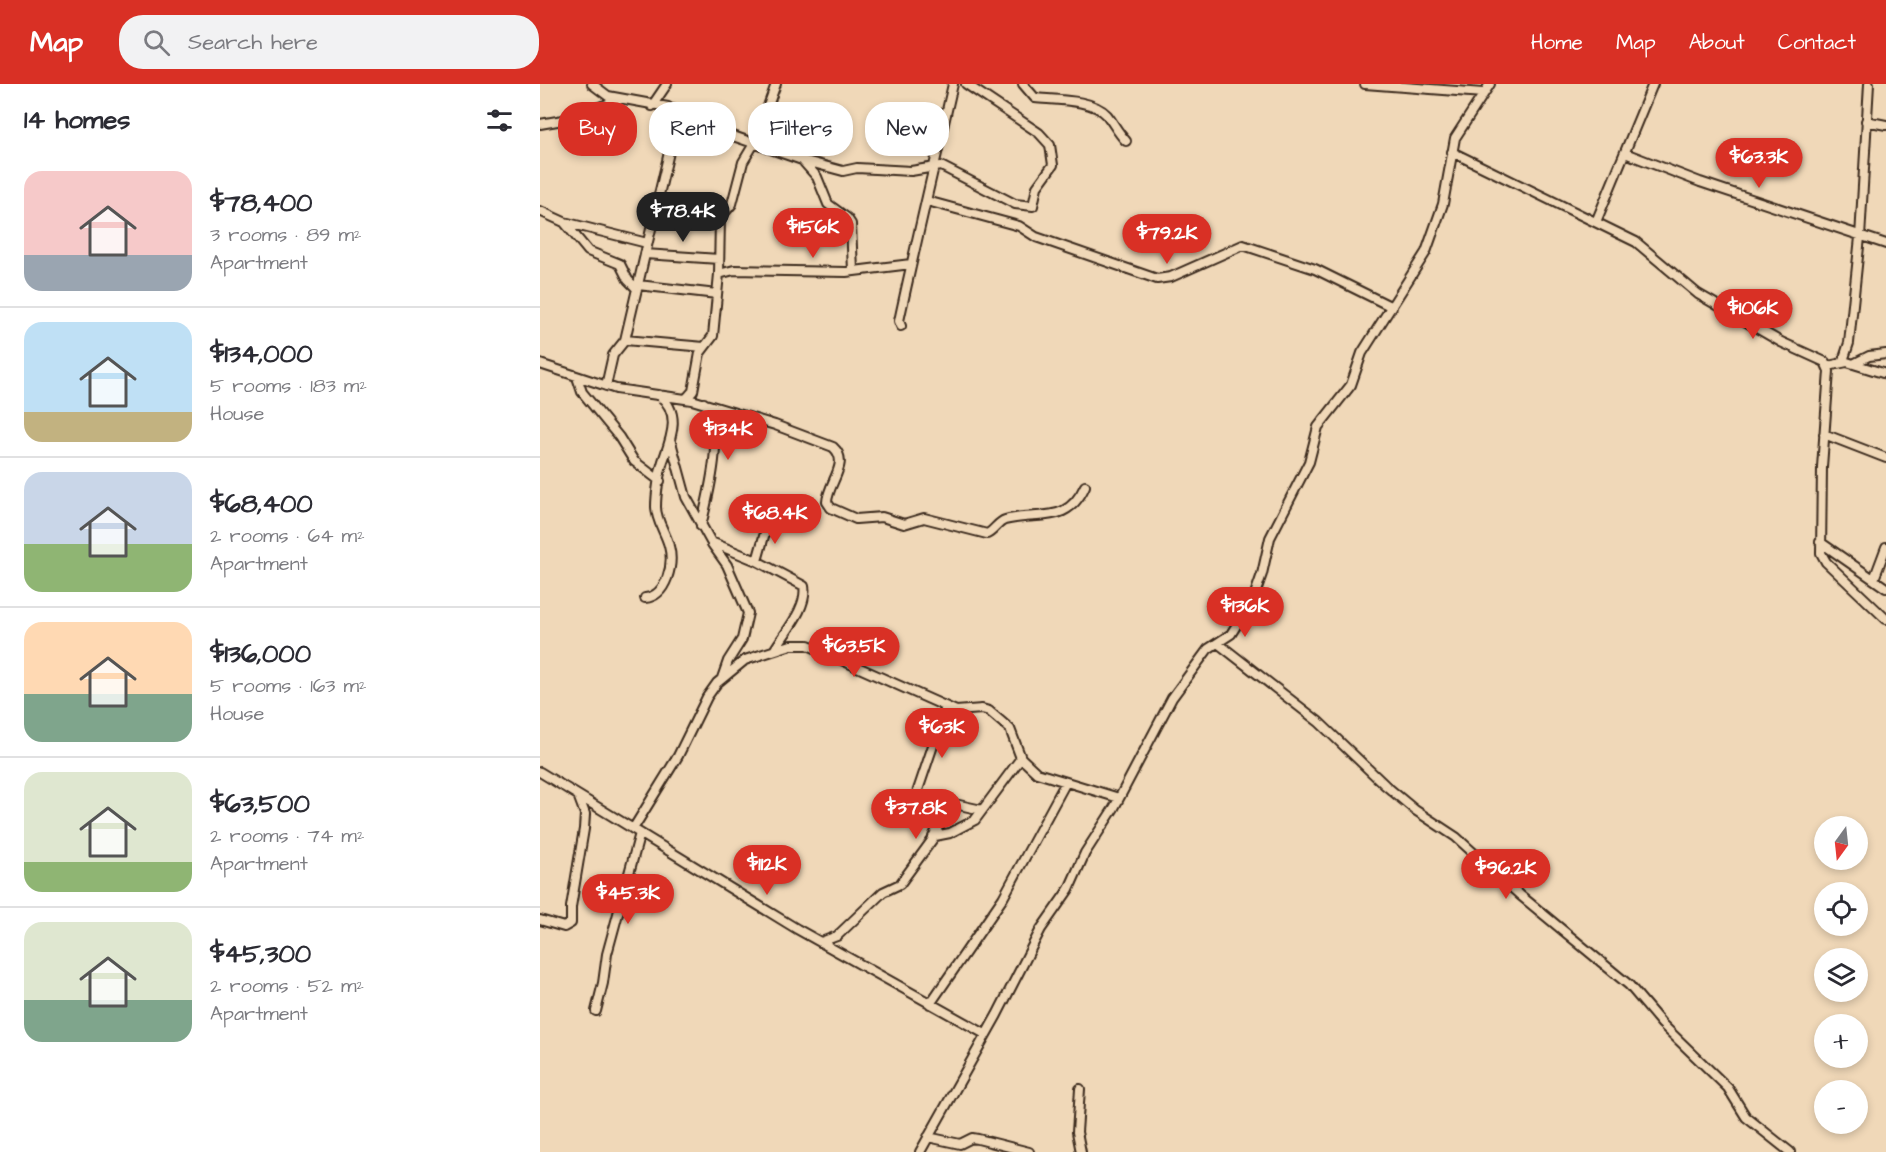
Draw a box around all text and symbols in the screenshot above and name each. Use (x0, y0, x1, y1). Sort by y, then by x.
search box (119, 15, 539, 69)
text: Map (30, 23, 83, 62)
icon: search (140, 26, 173, 59)
text: Search here (188, 27, 318, 58)
text: Home (1531, 28, 1583, 57)
text: Map (1616, 28, 1656, 57)
text: About (1689, 28, 1745, 57)
text: Contact (1778, 28, 1856, 57)
text: 14 homes (24, 102, 130, 138)
chip: Buy (558, 102, 637, 156)
chip: Rent (649, 102, 736, 156)
chip: Filters (748, 102, 853, 156)
chip: New (865, 102, 949, 156)
icon: filters (483, 104, 516, 137)
pin: $63.3K (1710, 138, 1808, 189)
text: $63.3K (1730, 143, 1788, 171)
text: $78,400 (210, 185, 312, 221)
pin: $78.4K (634, 192, 732, 243)
icon: home (72, 195, 144, 267)
text: $78.4K (651, 197, 715, 225)
pin: $156K (771, 208, 855, 259)
text: $156K (787, 213, 839, 241)
pin: $79.2K (1118, 214, 1216, 265)
text: $79.2K (1136, 219, 1198, 247)
text: 3 rooms · 89 m² (210, 221, 362, 249)
text: Apartment (210, 249, 308, 277)
pin: $106K (1711, 289, 1795, 340)
text: $106K (1728, 294, 1778, 322)
text: $134,000 (210, 336, 313, 372)
icon: home (72, 346, 144, 418)
text: 5 rooms · 183 m² (210, 372, 367, 400)
text: House (210, 400, 264, 428)
pin: $134K (686, 410, 770, 461)
text: $134K (703, 415, 753, 443)
text: $68,400 (210, 486, 313, 522)
pin: $68.4K (726, 494, 824, 545)
icon: home (72, 496, 144, 568)
text: $68.4K (742, 499, 808, 527)
text: 2 rooms · 64 m² (210, 522, 365, 550)
text: Apartment (210, 550, 308, 578)
pin: $136K (1203, 587, 1287, 638)
text: $136K (1221, 592, 1269, 620)
pin: $63.5K (805, 627, 903, 678)
text: $63.5K (823, 632, 885, 660)
text: $136,000 (210, 636, 311, 672)
icon: home (72, 646, 144, 718)
text: 5 rooms · 163 m² (210, 672, 366, 700)
text: House (210, 700, 264, 728)
pin: $63K (906, 708, 978, 759)
text: $63K (919, 713, 965, 741)
text: $63,500 (210, 786, 310, 822)
pin: $37.8K (867, 789, 965, 840)
text: $37.8K (885, 794, 947, 822)
icon: home (72, 796, 144, 868)
north arrow (1814, 816, 1868, 870)
map controls (1814, 816, 1868, 1134)
text: 2 rooms · 74 m² (210, 822, 364, 850)
pin: $112K (725, 845, 809, 896)
pin: $96.2K (1457, 849, 1555, 900)
text: Apartment (210, 850, 308, 878)
text: $112K (747, 850, 787, 878)
text: $96.2K (1475, 854, 1537, 882)
pin: $45.3K (579, 874, 677, 925)
text: $45.3K (596, 879, 660, 907)
button: locate (1814, 882, 1868, 936)
text: $45,300 (210, 936, 311, 972)
icon: home (72, 946, 144, 1018)
button: layers (1814, 948, 1868, 1002)
text: 2 rooms · 52 m² (210, 972, 364, 1000)
text: Apartment (210, 1000, 308, 1028)
button: + (1814, 1014, 1868, 1068)
button: − (1814, 1080, 1868, 1134)

